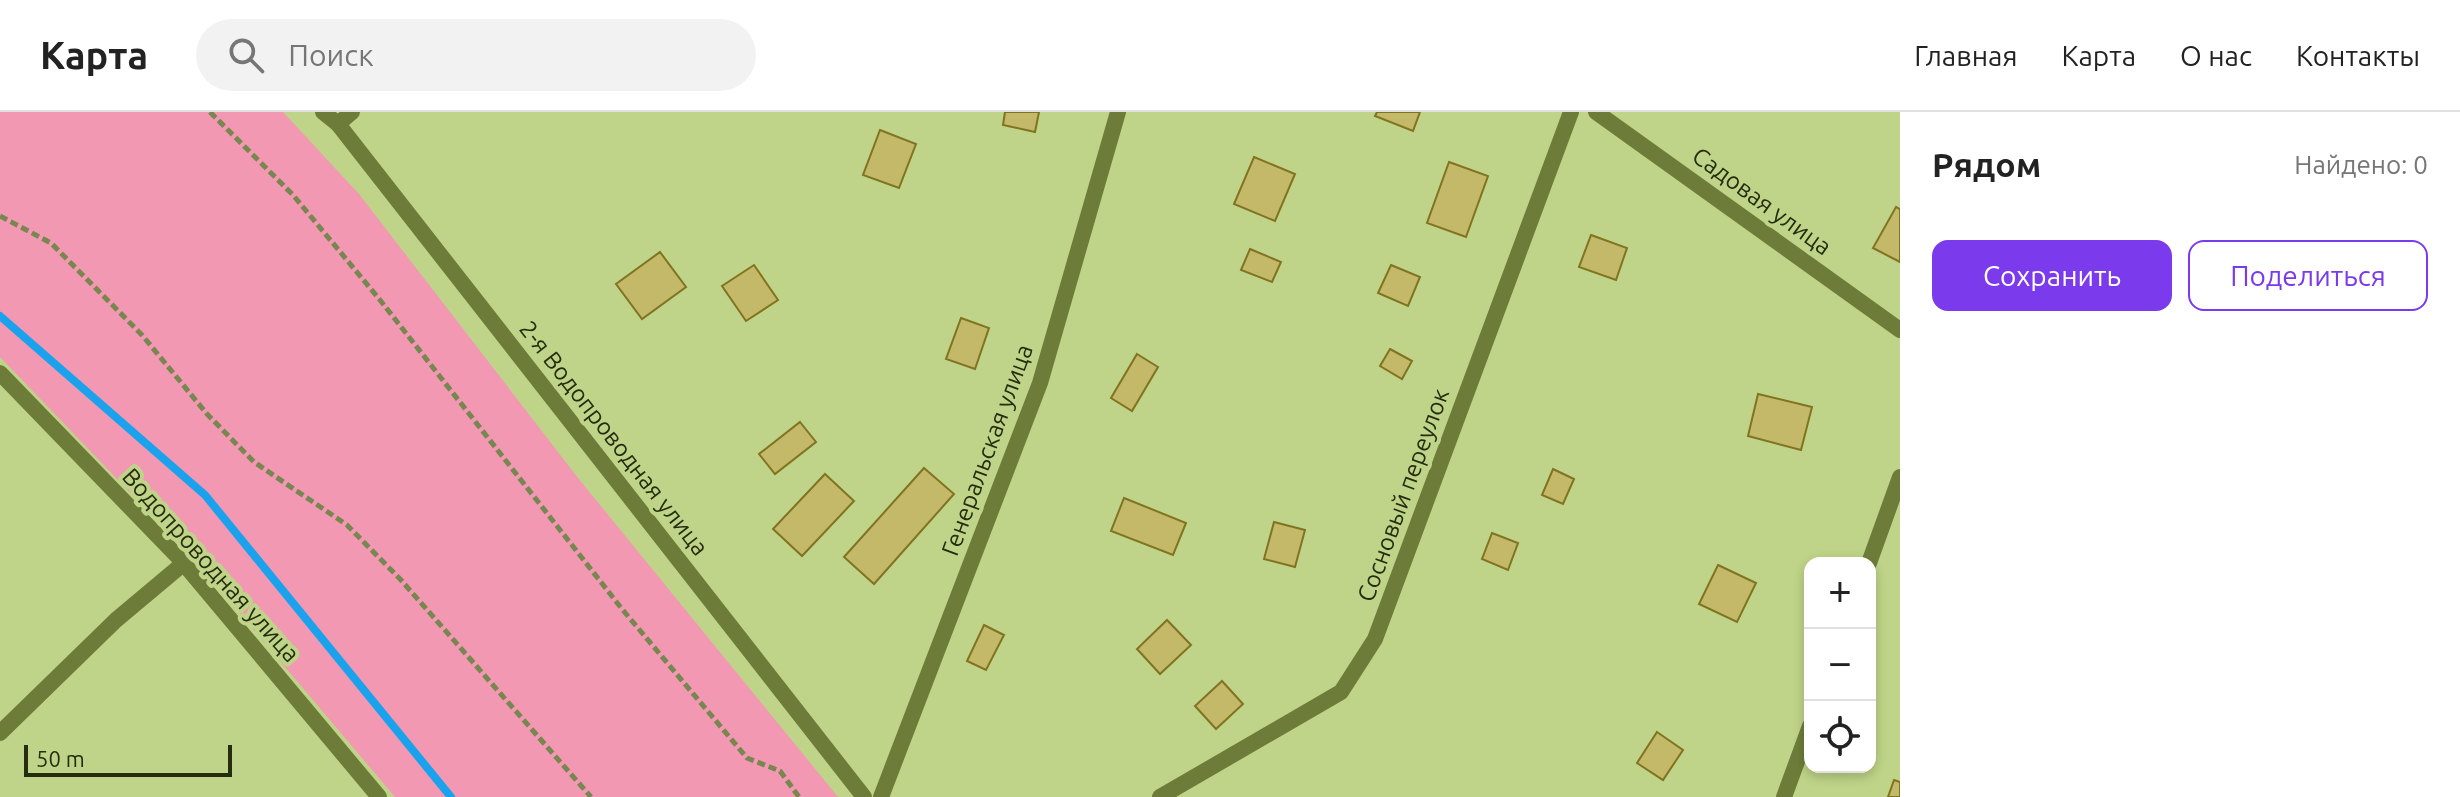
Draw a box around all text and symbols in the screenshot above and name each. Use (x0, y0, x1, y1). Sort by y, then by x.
search box (196, 19, 756, 91)
icon: search (224, 33, 268, 77)
text: Карта (40, 34, 148, 76)
text: Поиск (288, 38, 374, 72)
text: Главная (1914, 40, 2017, 71)
text: Карта (2061, 40, 2136, 71)
text: О нас (2180, 40, 2252, 71)
text: Контакты (2296, 40, 2420, 71)
street label: Садовая улица (1687, 142, 1837, 260)
text: Рядом (1932, 145, 2041, 183)
text: Найдено: 0 (2294, 150, 2428, 179)
button: Сохранить (1932, 240, 2172, 311)
button: Поделиться (2188, 240, 2428, 311)
street label: 2-я Водопроводная улица (514, 315, 714, 561)
street label: Генеральская улица (936, 341, 1038, 559)
street label: Сосновый переулок (1352, 385, 1454, 605)
street label: Водопроводная улица (117, 463, 305, 667)
map controls (1804, 557, 1876, 773)
button: + (1804, 557, 1876, 629)
button: − (1804, 629, 1876, 701)
button: locate (1804, 701, 1876, 773)
scale bar (24, 741, 232, 777)
text: 50 m (36, 746, 85, 771)

